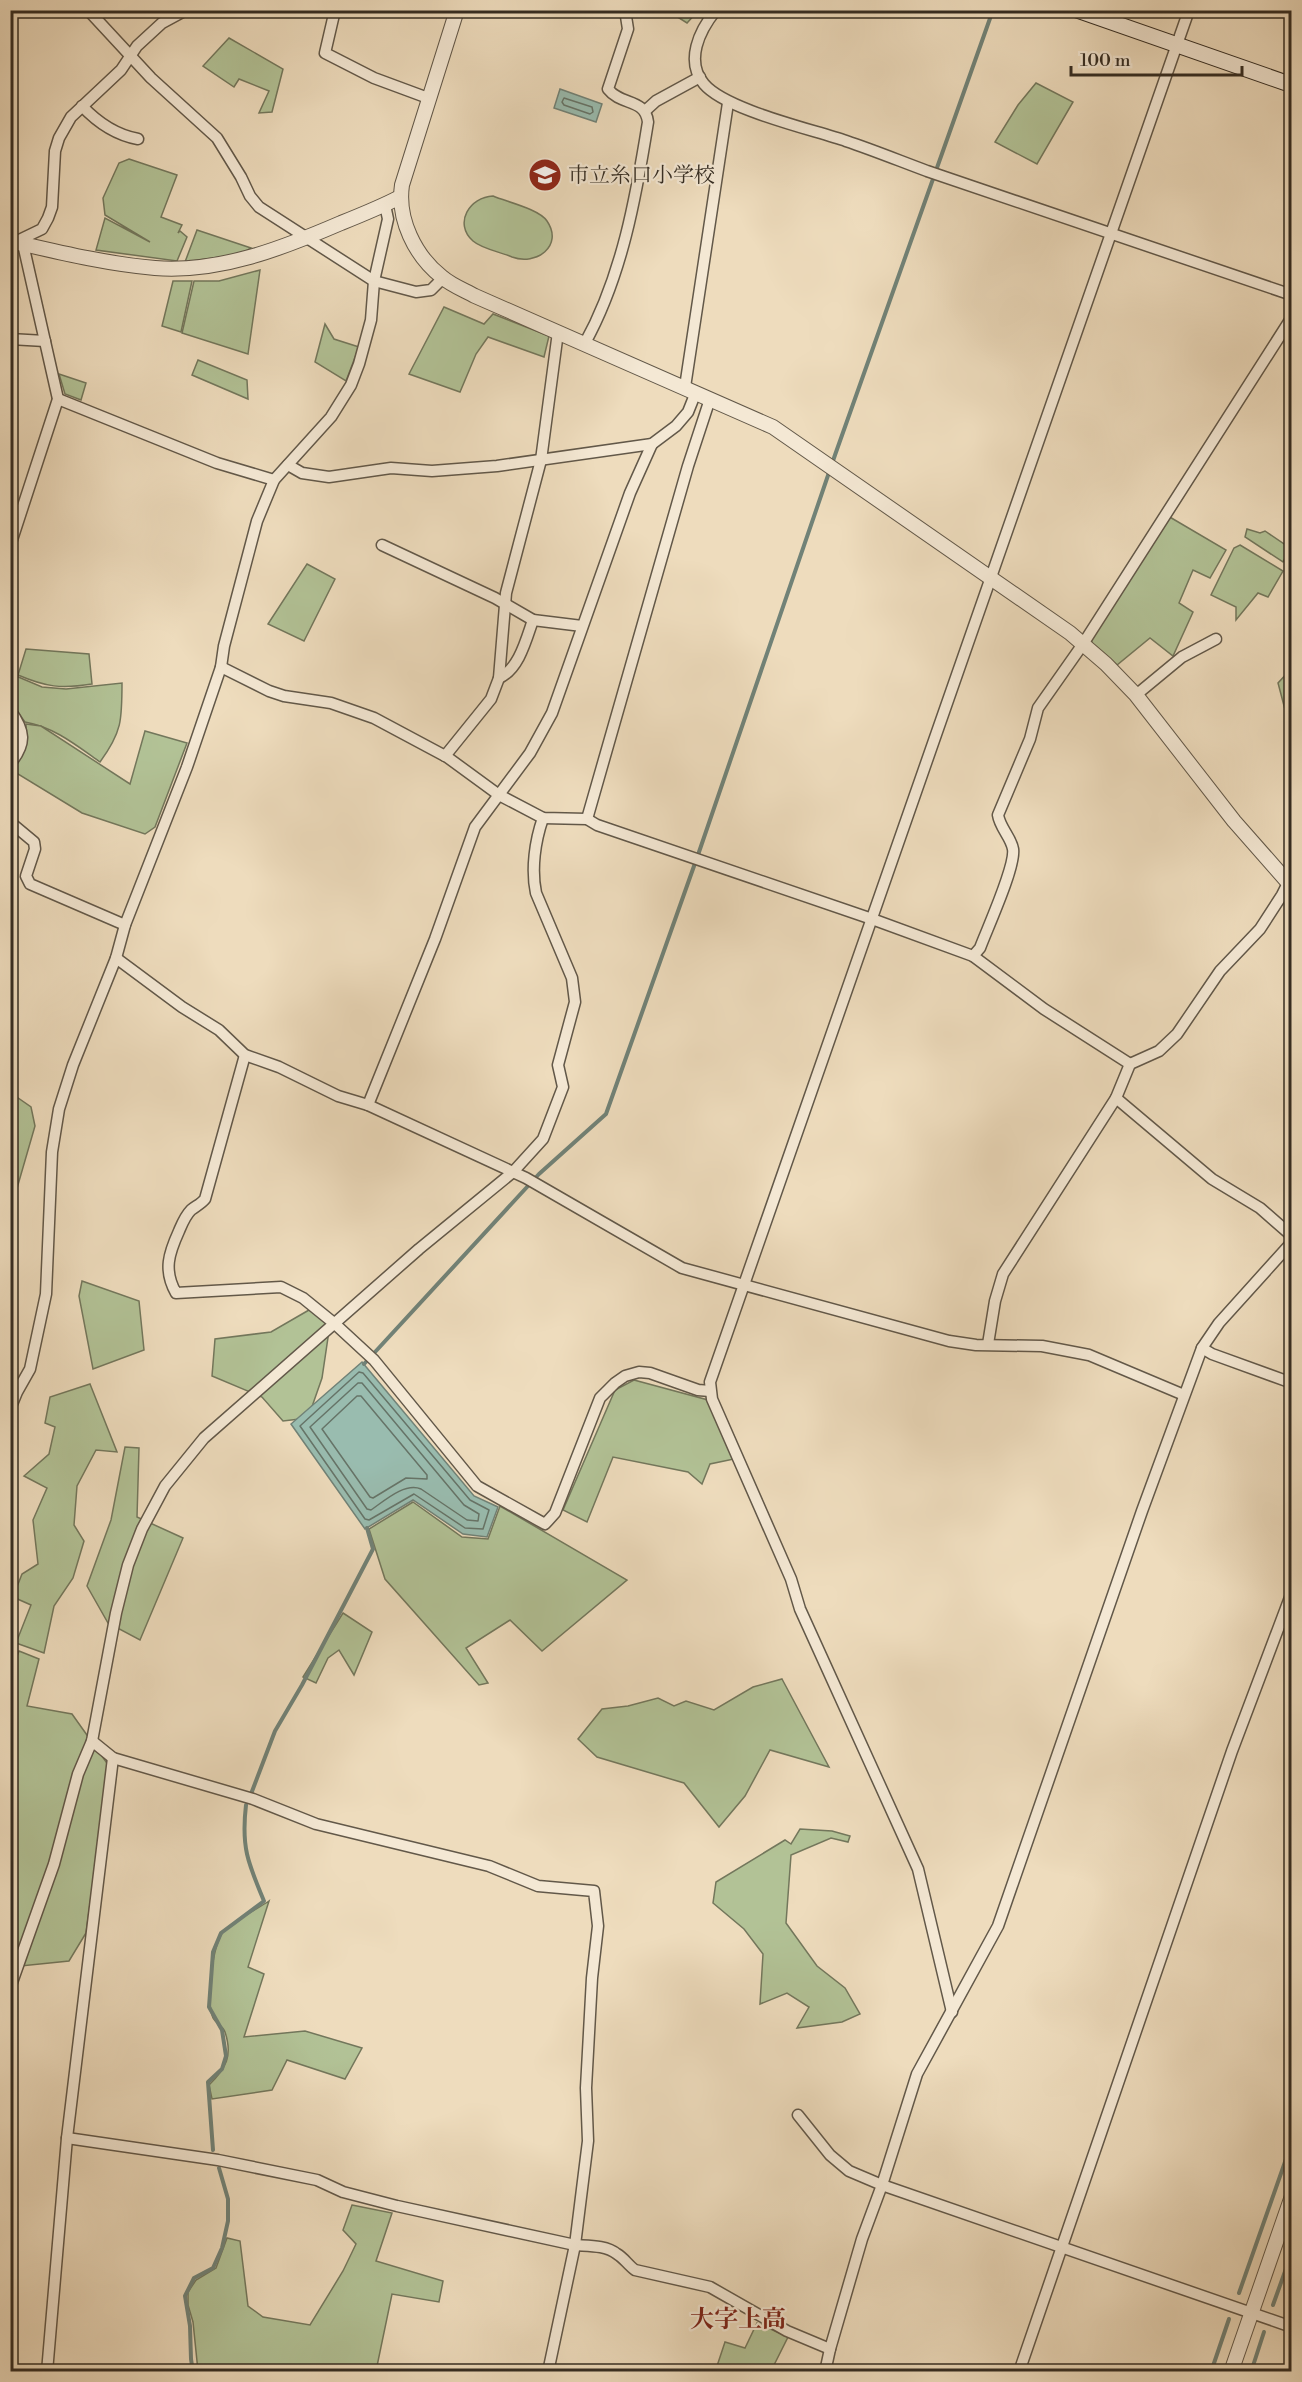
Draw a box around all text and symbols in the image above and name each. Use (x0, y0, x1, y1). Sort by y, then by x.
scale bar (1071, 39, 1242, 77)
text: 100 m (1080, 49, 1131, 72)
school or university icon: 市立糸口小学校 (527, 157, 563, 193)
place label: 市立糸口小学校 (568, 163, 715, 189)
district label: 大字上高 (690, 2305, 786, 2335)

